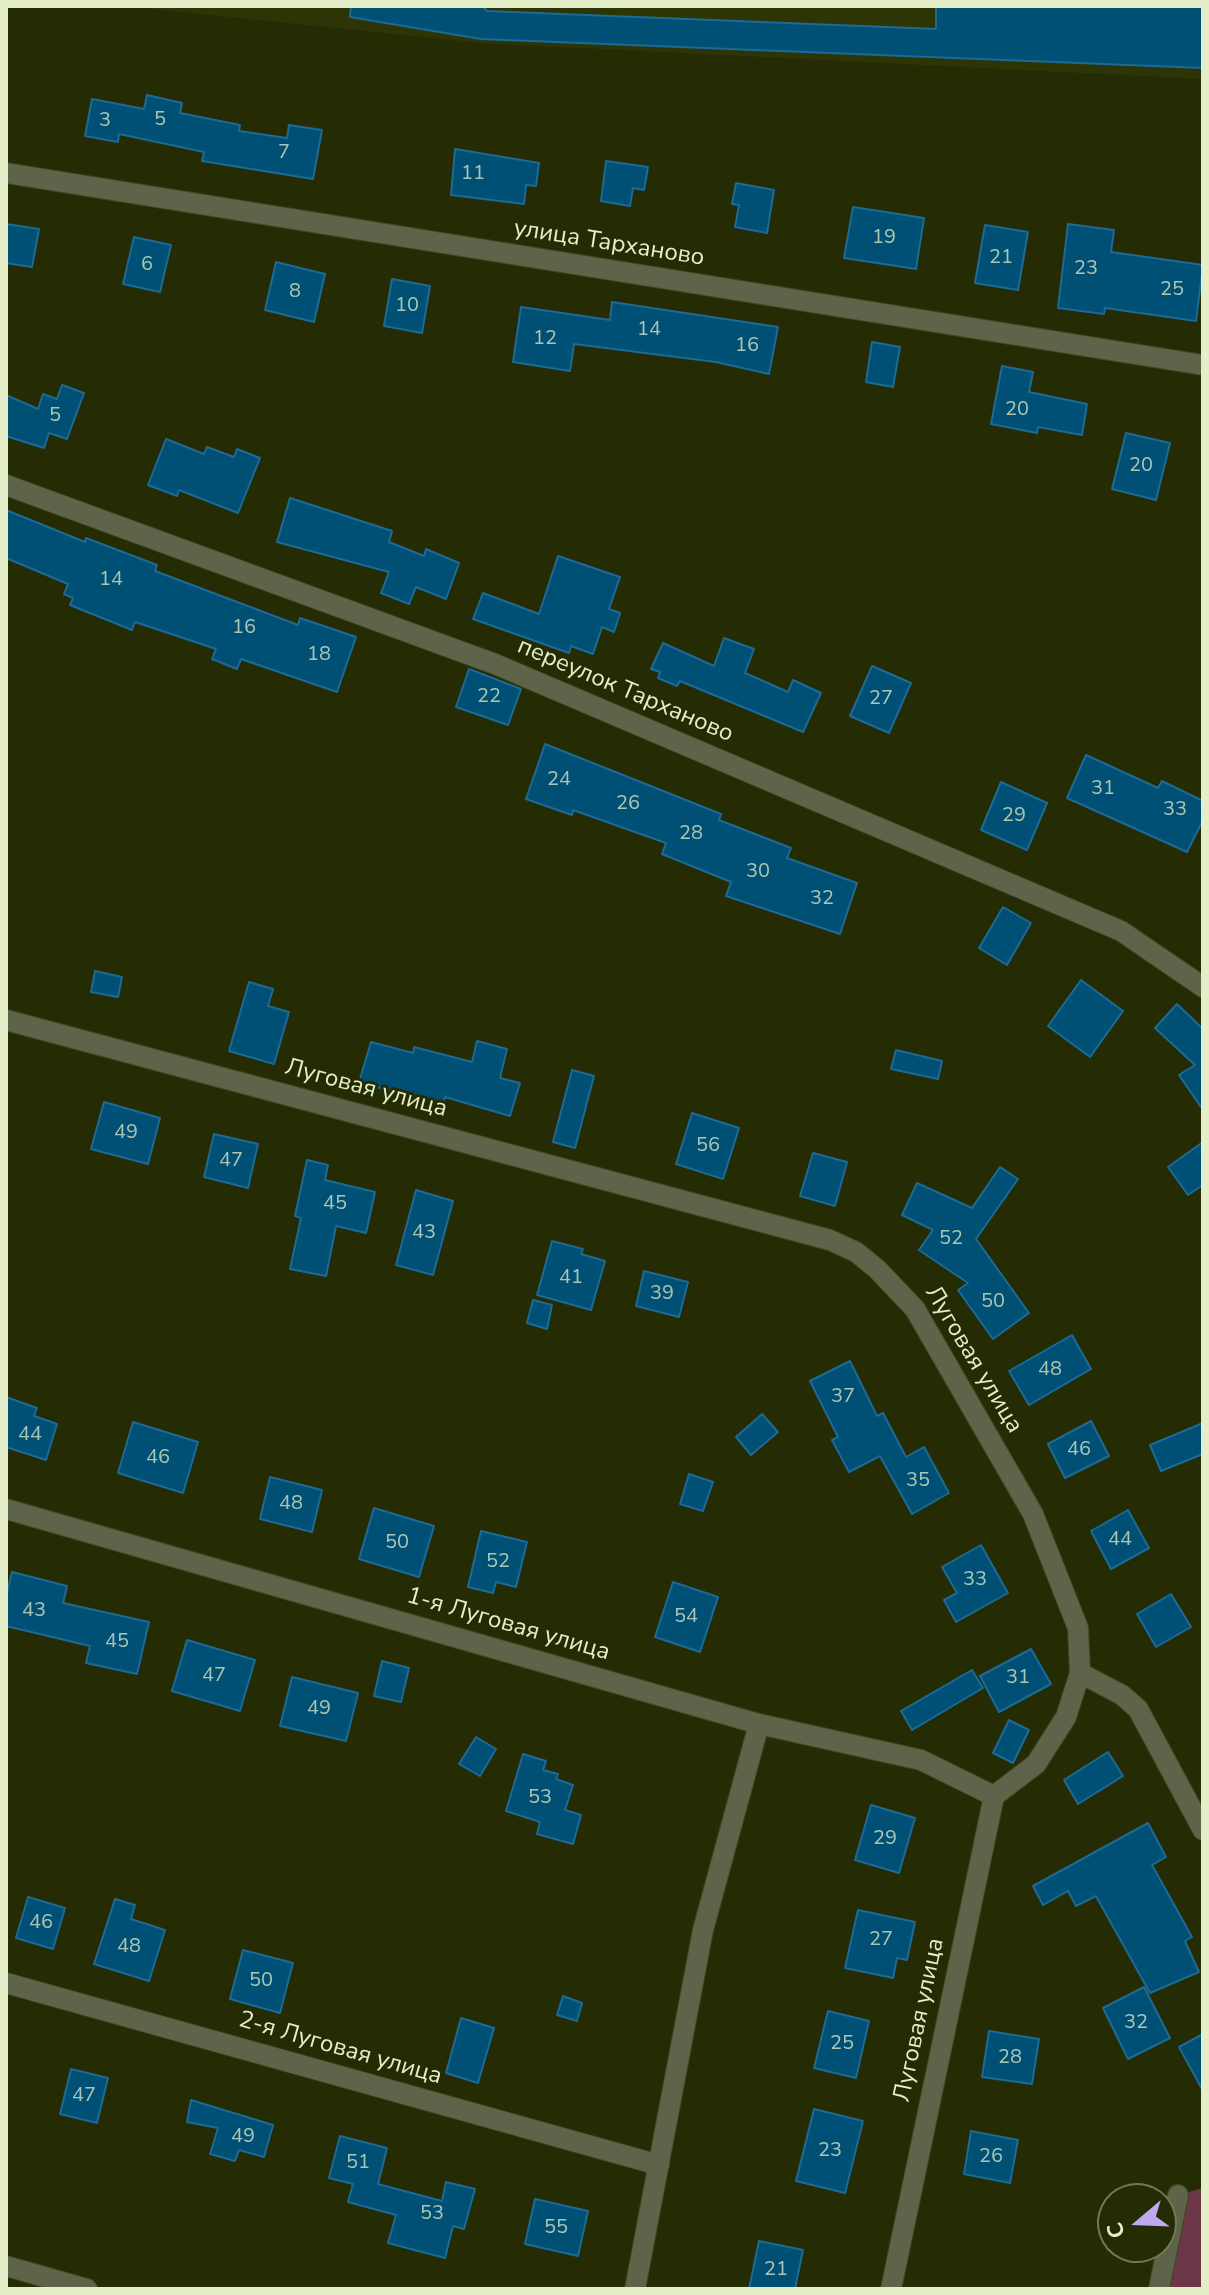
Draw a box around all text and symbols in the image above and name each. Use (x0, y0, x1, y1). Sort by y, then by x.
house number: 5 (154, 108, 166, 132)
house number: 3 (99, 109, 111, 133)
house number: 7 (278, 141, 290, 165)
house number: 11 (461, 162, 485, 186)
street label: улица Тарханово (512, 215, 706, 273)
house number: 19 (872, 226, 896, 250)
house number: 21 (989, 246, 1013, 270)
house number: 6 (141, 253, 153, 277)
house number: 23 (1074, 257, 1098, 281)
house number: 25 (1160, 278, 1184, 302)
house number: 8 (289, 280, 301, 304)
house number: 10 (395, 294, 419, 318)
house number: 14 (637, 318, 661, 342)
house number: 12 (533, 327, 557, 351)
house number: 16 (735, 334, 759, 358)
house number: 20 (1005, 398, 1029, 422)
house number: 5 (49, 404, 61, 428)
house number: 20 (1129, 454, 1153, 478)
house number: 14 (99, 568, 123, 592)
house number: 16 (232, 616, 256, 640)
street label: переулок Тарханово (513, 632, 737, 750)
house number: 18 (307, 643, 331, 667)
house number: 22 (477, 685, 501, 709)
house number: 27 (869, 687, 893, 711)
house number: 24 (547, 768, 571, 792)
house number: 31 (1091, 777, 1115, 801)
house number: 26 (616, 792, 640, 816)
house number: 33 (1163, 798, 1187, 822)
house number: 29 (1002, 804, 1026, 828)
house number: 28 (679, 822, 703, 846)
house number: 30 (746, 860, 770, 884)
house number: 32 (810, 887, 834, 911)
street label: Луговая улица (282, 1054, 450, 1124)
house number: 49 (114, 1121, 138, 1145)
house number: 56 (696, 1134, 720, 1158)
house number: 47 (219, 1149, 243, 1173)
house number: 45 (323, 1192, 347, 1216)
house number: 43 (412, 1221, 436, 1245)
house number: 52 (939, 1227, 963, 1251)
house number: 41 (559, 1266, 583, 1290)
street label: Луговая улица (918, 1281, 1028, 1439)
house number: 39 (650, 1282, 674, 1306)
house number: 50 (981, 1290, 1005, 1314)
house number: 48 (1038, 1358, 1062, 1382)
house number: 37 (831, 1385, 855, 1409)
house number: 44 (18, 1423, 42, 1447)
house number: 46 (1067, 1438, 1091, 1462)
house number: 46 (146, 1446, 170, 1470)
house number: 35 (906, 1469, 930, 1493)
house number: 48 (279, 1492, 303, 1516)
house number: 44 (1108, 1528, 1132, 1552)
house number: 50 (385, 1531, 409, 1555)
house number: 52 (486, 1550, 510, 1574)
house number: 33 (963, 1568, 987, 1592)
street label: 1-я Луговая улица (403, 1582, 613, 1668)
house number: 43 (22, 1599, 46, 1623)
house number: 54 (674, 1605, 698, 1629)
house number: 45 (105, 1630, 129, 1654)
house number: 47 (202, 1664, 226, 1688)
house number: 31 (1006, 1666, 1030, 1690)
house number: 49 (307, 1697, 331, 1721)
house number: 53 (528, 1786, 552, 1810)
house number: 29 (873, 1827, 897, 1851)
house number: 46 (29, 1911, 53, 1935)
house number: 27 (869, 1928, 893, 1952)
house number: 48 (117, 1935, 141, 1959)
street label: Луговая улица (889, 1936, 951, 2104)
house number: 50 (249, 1969, 273, 1993)
street label: 2-я Луговая улица (235, 2006, 445, 2092)
house number: 32 (1124, 2011, 1148, 2035)
house number: 25 (830, 2032, 854, 2056)
house number: 28 (998, 2046, 1022, 2070)
house number: 47 (72, 2084, 96, 2108)
house number: 49 (231, 2125, 255, 2149)
house number: 23 (818, 2139, 842, 2163)
house number: 26 (979, 2145, 1003, 2169)
house number: 51 (346, 2151, 370, 2175)
north arrow (1097, 2183, 1177, 2263)
house number: 53 (420, 2202, 444, 2226)
house number: 55 (544, 2216, 568, 2240)
text: С (1100, 2218, 1133, 2242)
house number: 21 (764, 2258, 788, 2282)

